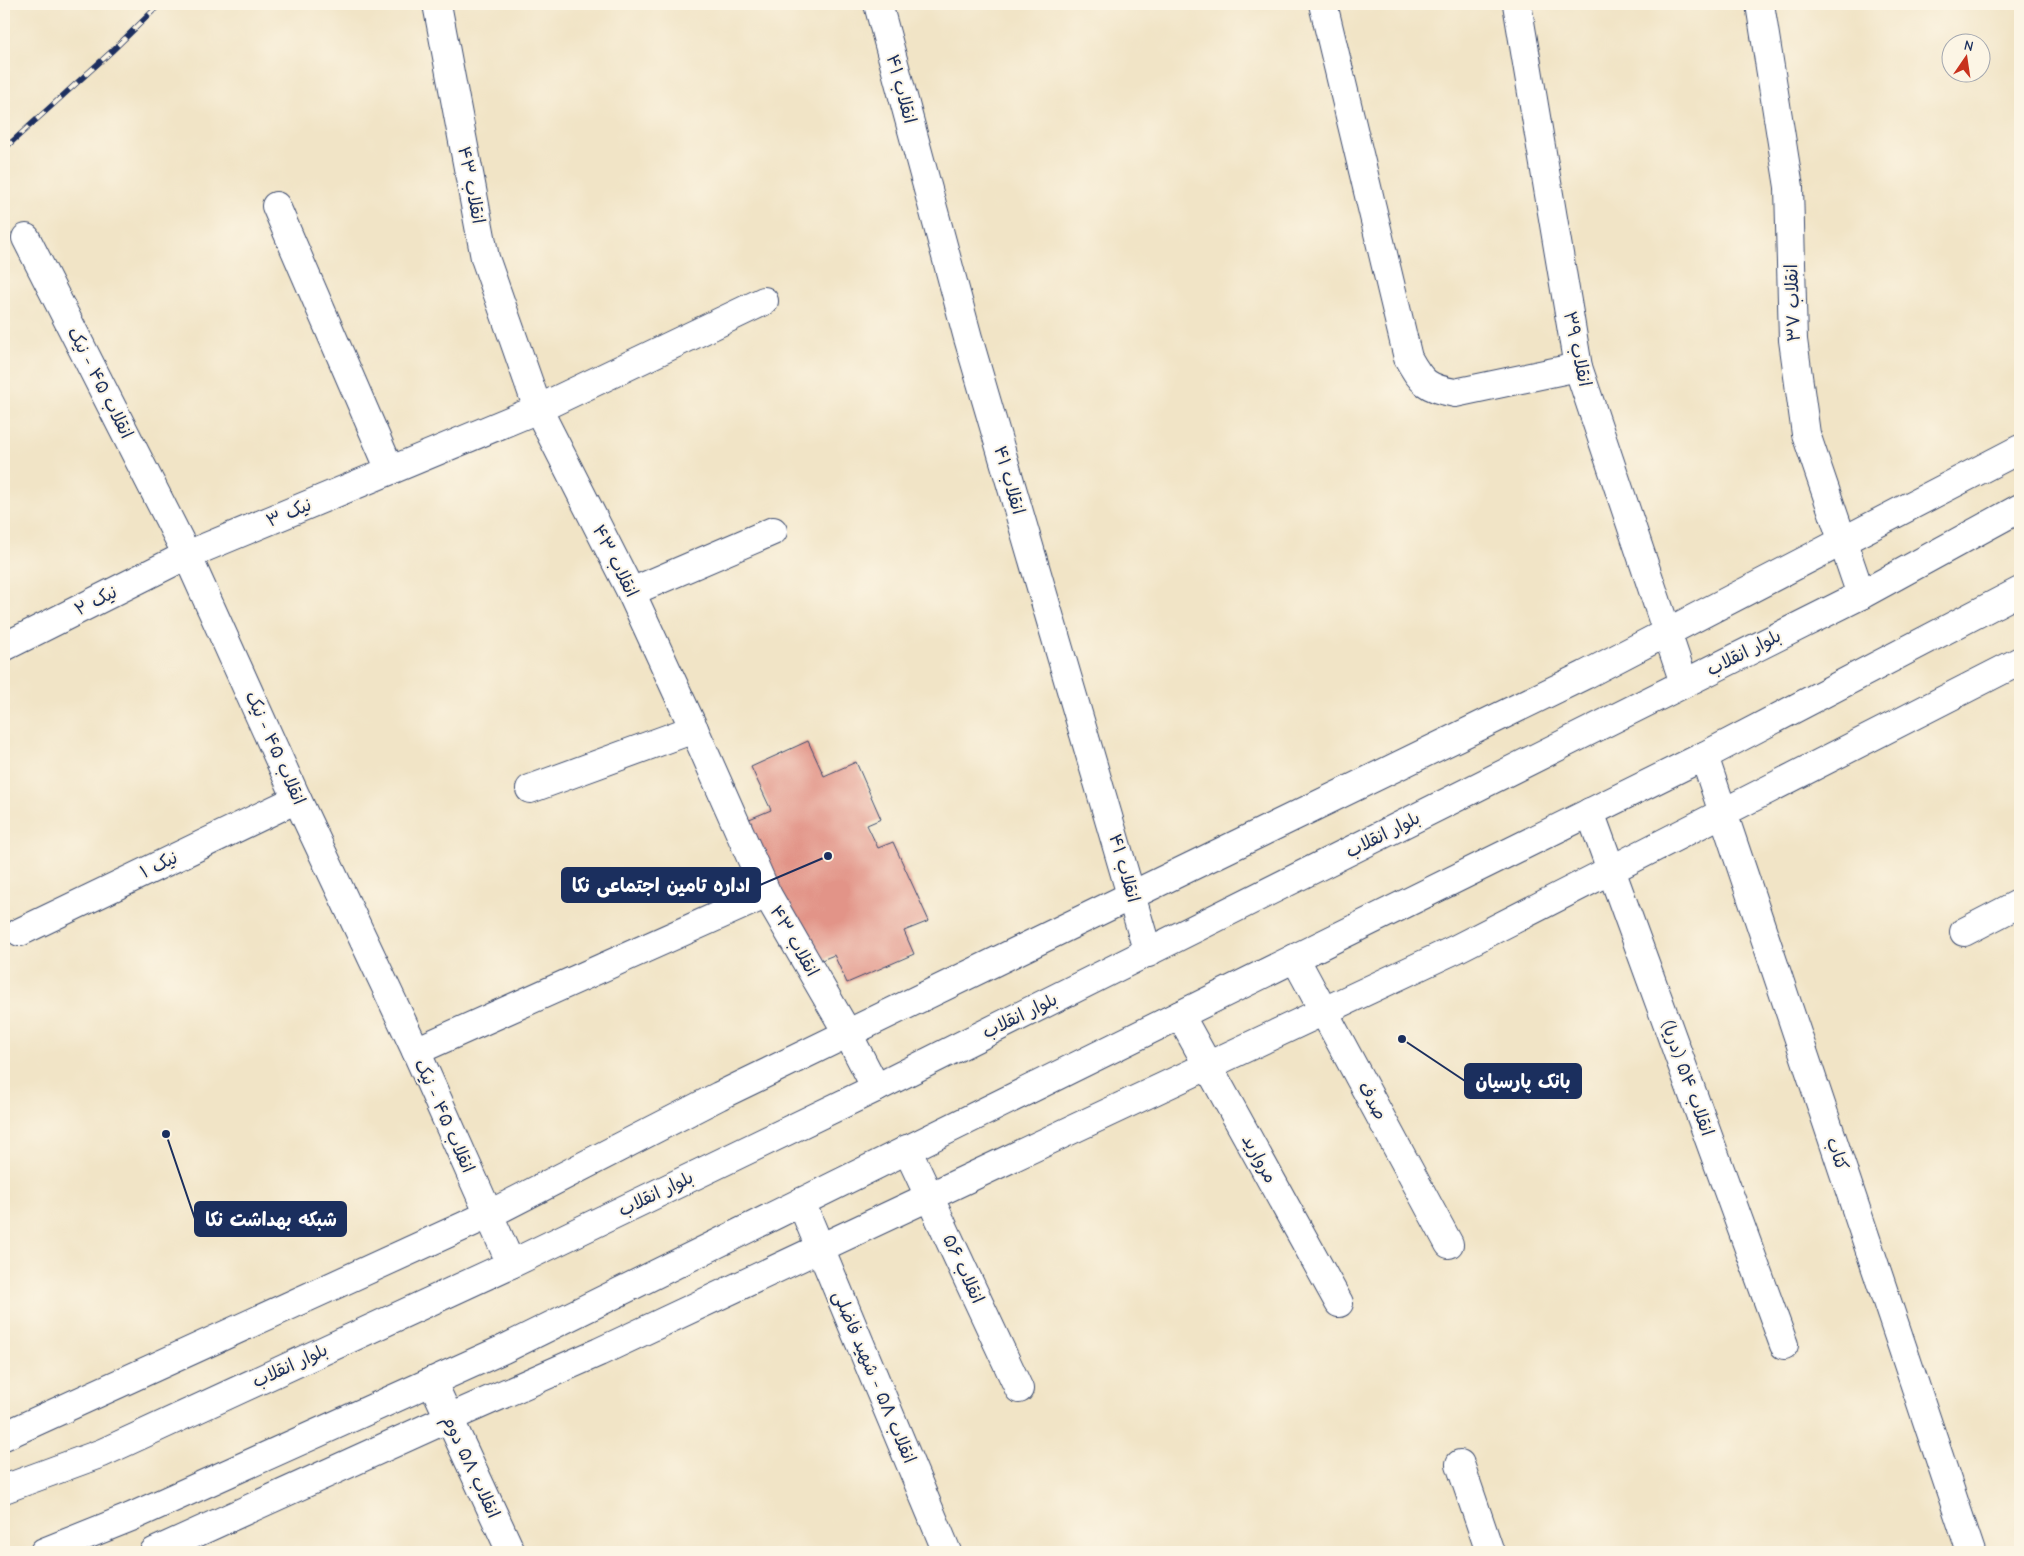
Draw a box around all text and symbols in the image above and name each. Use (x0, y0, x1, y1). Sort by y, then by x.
north arrow (1942, 32, 1992, 82)
text: N (1962, 37, 1975, 55)
street label: انقلاب ۴۱ (882, 52, 920, 126)
street label: انقلاب ۴۳ (453, 144, 489, 226)
street label: انقلاب ۳۷ (1781, 264, 1805, 342)
street label: انقلاب ۳۹ (1559, 309, 1595, 389)
street label: انقلاب ۴۵ - نیک (63, 324, 137, 442)
street label: انقلاب ۴۱ (989, 443, 1029, 517)
street label: نیک ۳ (263, 494, 315, 532)
street label: انقلاب ۴۳ (588, 521, 642, 601)
street label: نیک ۲ (71, 582, 121, 620)
street label: بلوار انقلاب (1703, 625, 1785, 681)
street label: انقلاب ۴۵ - نیک (241, 688, 309, 808)
street label: بلوار انقلاب (1342, 807, 1424, 863)
street label: انقلاب ۴۱ (1104, 831, 1144, 905)
street label: نیک ۱ (137, 847, 181, 883)
callout: اداره تامین اجتماعی نکا (562, 868, 760, 902)
text: اداره تامین اجتماعی نکا (572, 875, 750, 898)
street label: انقلاب ۴۳ (765, 902, 823, 980)
street label: بلوار انقلاب (979, 989, 1061, 1043)
street label: انقلاب ۵۴ (دریا) (1656, 1017, 1718, 1139)
street label: انقلاب ۴۵ - نیک (410, 1056, 478, 1176)
callout: بانک پارسیان (1465, 1064, 1581, 1098)
text: بانک پارسیان (1475, 1071, 1571, 1094)
street label: صدف (1353, 1078, 1391, 1124)
street label: مروارید (1237, 1131, 1281, 1187)
street label: کتاب (1822, 1135, 1853, 1174)
street label: بلوار انقلاب (615, 1167, 697, 1221)
callout: شبکه بهداشت نکا (195, 1202, 346, 1236)
text: شبکه بهداشت نکا (205, 1209, 337, 1232)
street label: انقلاب ۵۶ (938, 1231, 988, 1307)
street label: انقلاب ۵۸ - شهید فاضلی (828, 1287, 920, 1467)
street label: بلوار انقلاب (249, 1339, 331, 1393)
street label: انقلاب ۵۸ دوم (435, 1412, 504, 1523)

